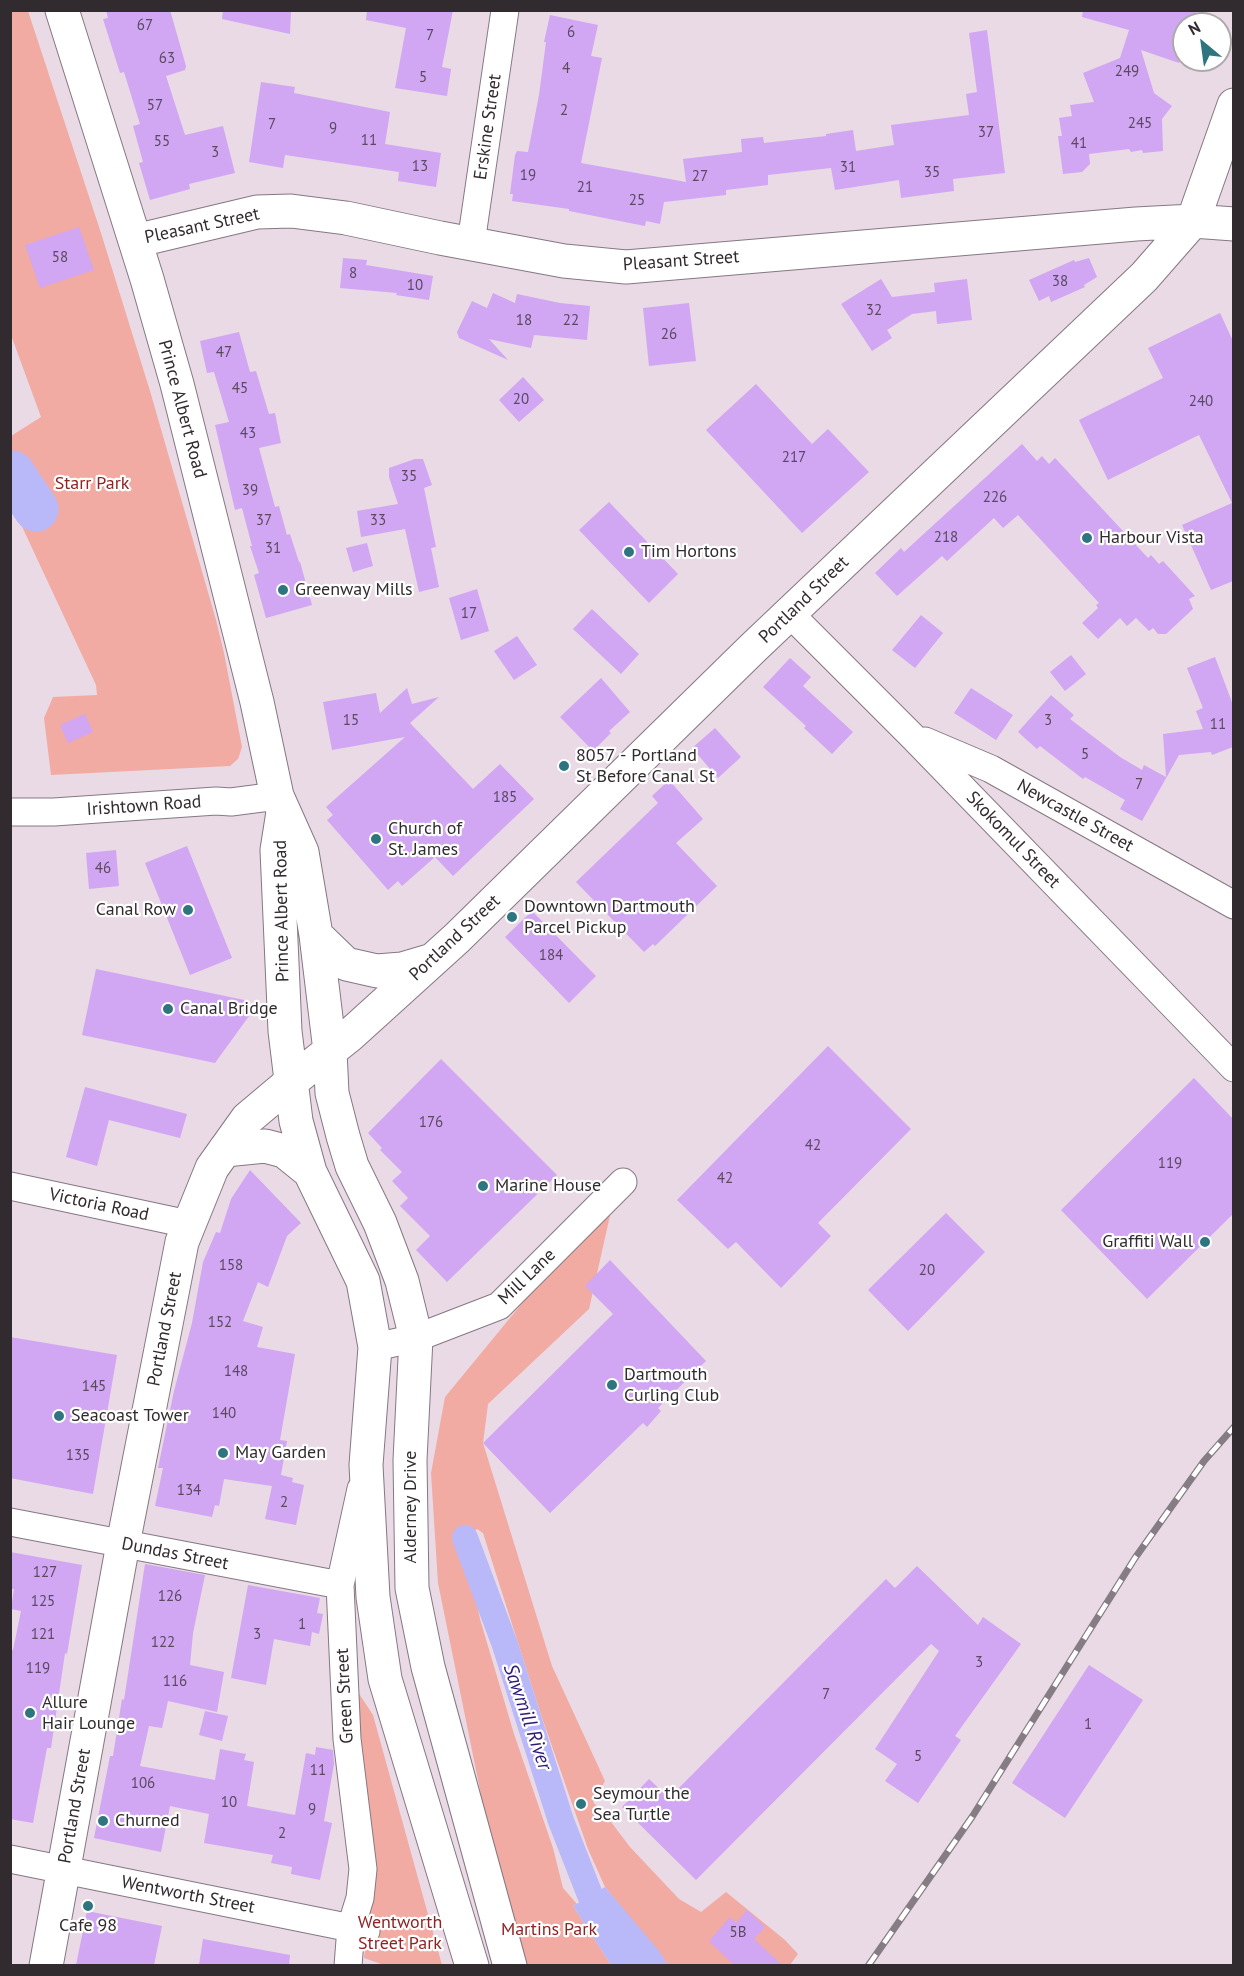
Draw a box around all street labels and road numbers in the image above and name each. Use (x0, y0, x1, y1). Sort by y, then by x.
street label: Erskine Street (470, 73, 506, 181)
street label: Pleasant Street (143, 203, 261, 249)
street label: Pleasant Street (622, 246, 740, 276)
street label: Prince Albert Road (153, 338, 211, 480)
street label: Portland Street (755, 552, 853, 648)
street label: Newcastle Street (1013, 775, 1137, 857)
street label: Skokomul Street (961, 787, 1065, 893)
street label: Irishtown Road (86, 791, 202, 821)
street label: Prince Albert Road (270, 840, 294, 982)
street label: Portland Street (405, 890, 505, 986)
street label: Victoria Road (47, 1184, 151, 1226)
street label: Mill Lane (494, 1244, 560, 1310)
street label: Portland Street (143, 1270, 187, 1388)
street label: Alderney Drive (400, 1451, 422, 1563)
street label: Dundas Street (120, 1533, 230, 1575)
street label: Green Street (332, 1648, 358, 1744)
street label: Portland Street (54, 1747, 96, 1865)
street label: Wentworth Street (120, 1871, 256, 1919)

